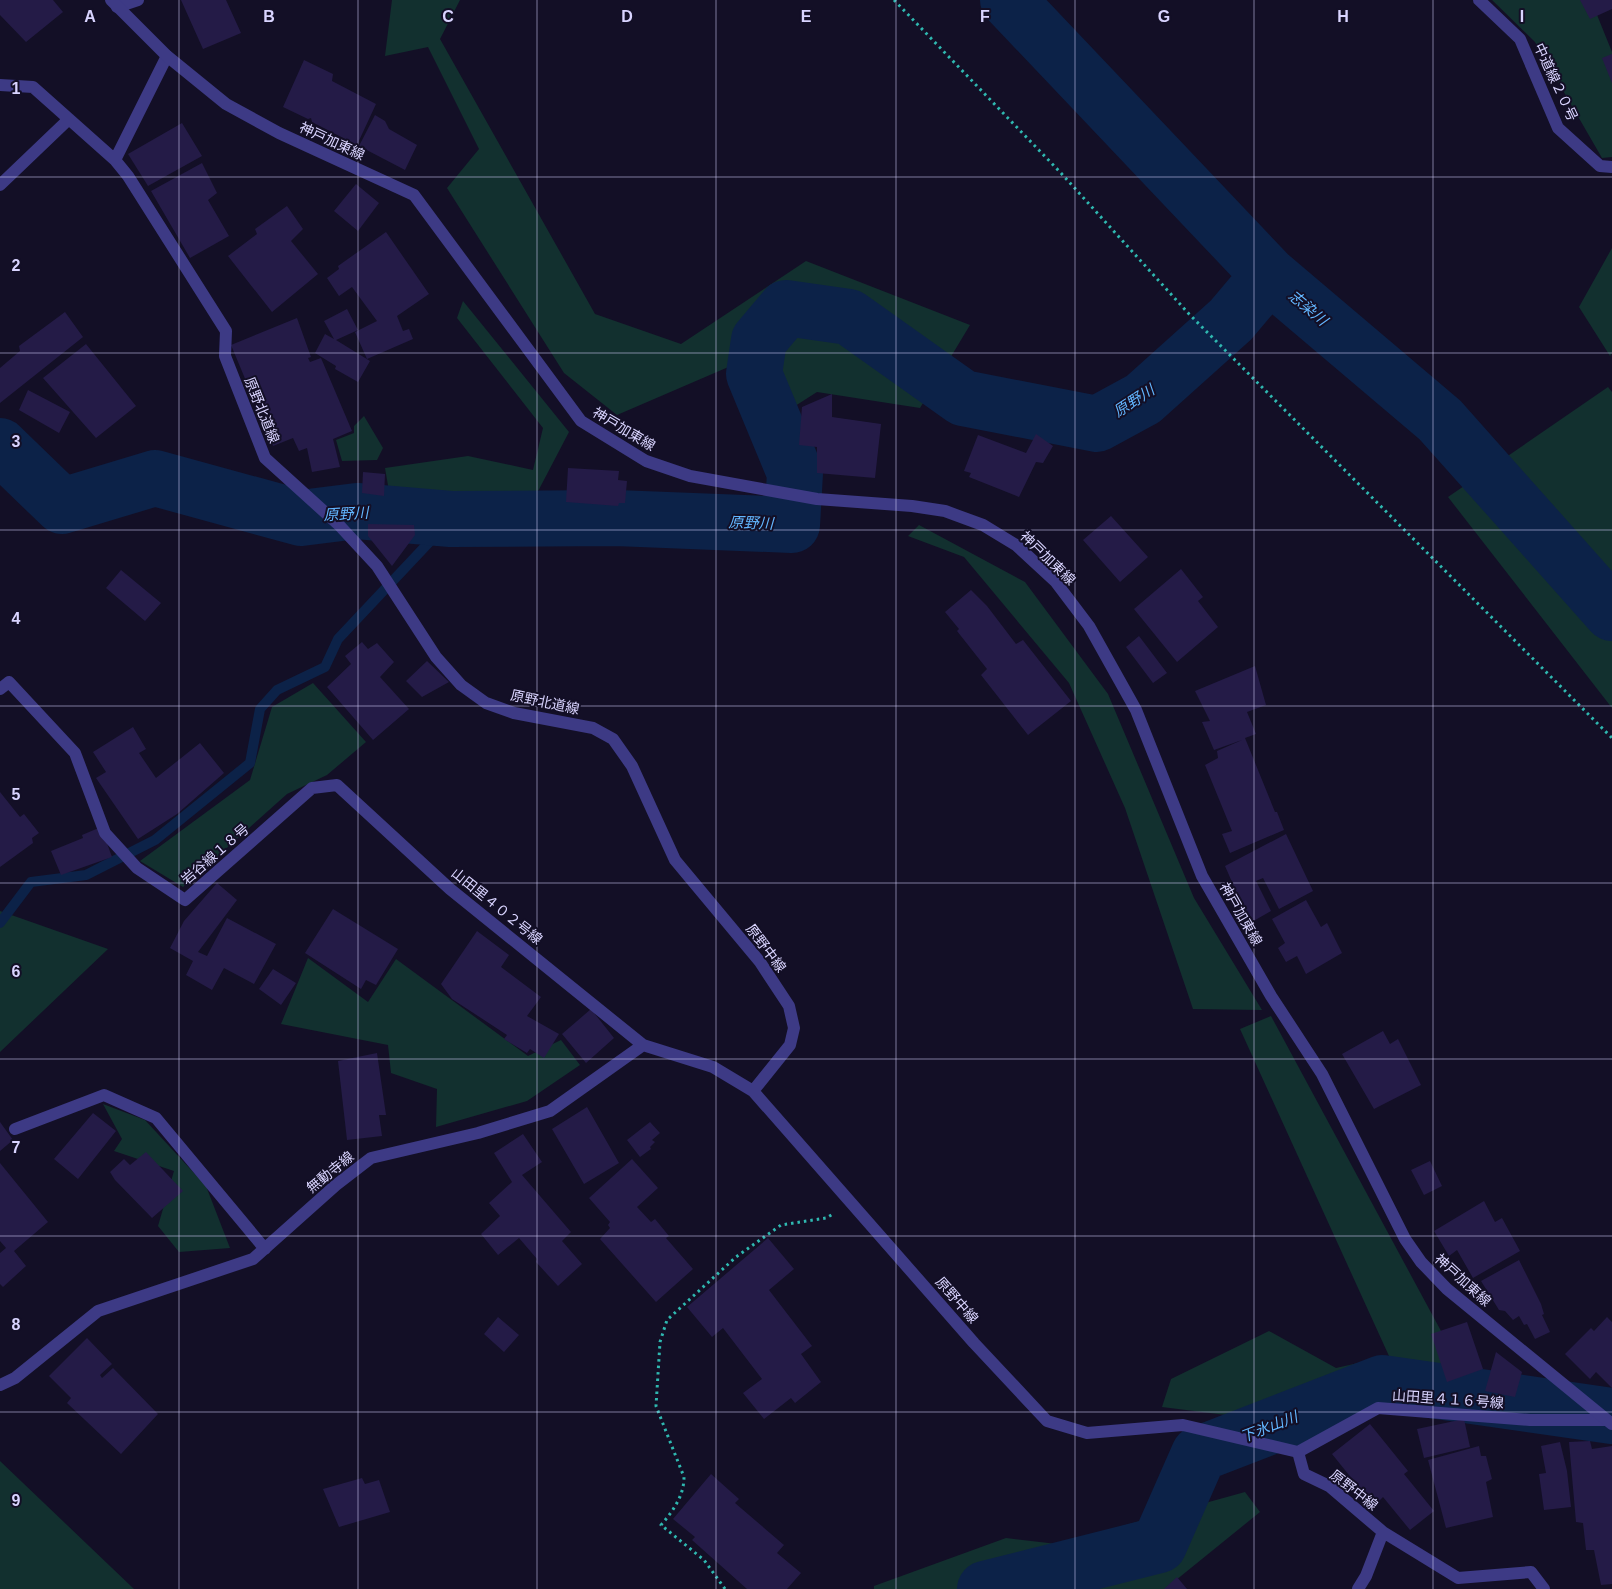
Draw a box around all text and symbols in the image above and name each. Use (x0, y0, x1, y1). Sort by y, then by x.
text: A (84, 8, 96, 25)
text: B (263, 8, 275, 25)
text: C (442, 8, 454, 25)
text: D (621, 8, 633, 25)
text: E (801, 8, 812, 25)
text: F (980, 8, 990, 25)
text: G (1158, 8, 1170, 25)
text: H (1337, 8, 1349, 25)
text: I (1520, 8, 1524, 25)
street label: 中道線２０号 (1531, 41, 1581, 123)
text: 1 (12, 80, 21, 97)
street label: 神戸加東線 (297, 119, 367, 163)
text: 2 (12, 257, 21, 274)
water label: 志染川 (1286, 287, 1333, 330)
street label: 原野北道線 (241, 375, 283, 445)
water label: 原野川 (1110, 380, 1159, 420)
street label: 神戸加東線 (590, 404, 658, 454)
text: 3 (12, 433, 21, 450)
water label: 原野川 (323, 504, 371, 523)
water label: 原野川 (728, 513, 776, 532)
street label: 神戸加東線 (1017, 528, 1079, 588)
text: 4 (12, 610, 21, 627)
street label: 原野北道線 (509, 687, 581, 717)
text: 5 (12, 786, 21, 803)
street label: 岩谷線１８号 (178, 820, 252, 888)
street label: 山田里４０２号線 (448, 865, 546, 947)
street label: 神戸加東線 (1217, 880, 1265, 948)
street label: 原野中線 (743, 921, 789, 975)
text: 6 (12, 963, 21, 980)
text: 7 (12, 1139, 21, 1156)
street label: 無動寺線 (303, 1148, 357, 1196)
street label: 神戸加東線 (1432, 1251, 1494, 1309)
street label: 原野中線 (933, 1274, 981, 1326)
text: 8 (12, 1316, 21, 1333)
street label: 山田里４１６号線 (1392, 1387, 1504, 1411)
water label: 下氷山川 (1238, 1407, 1302, 1445)
street label: 原野中線 (1327, 1466, 1381, 1514)
text: 9 (12, 1492, 21, 1509)

